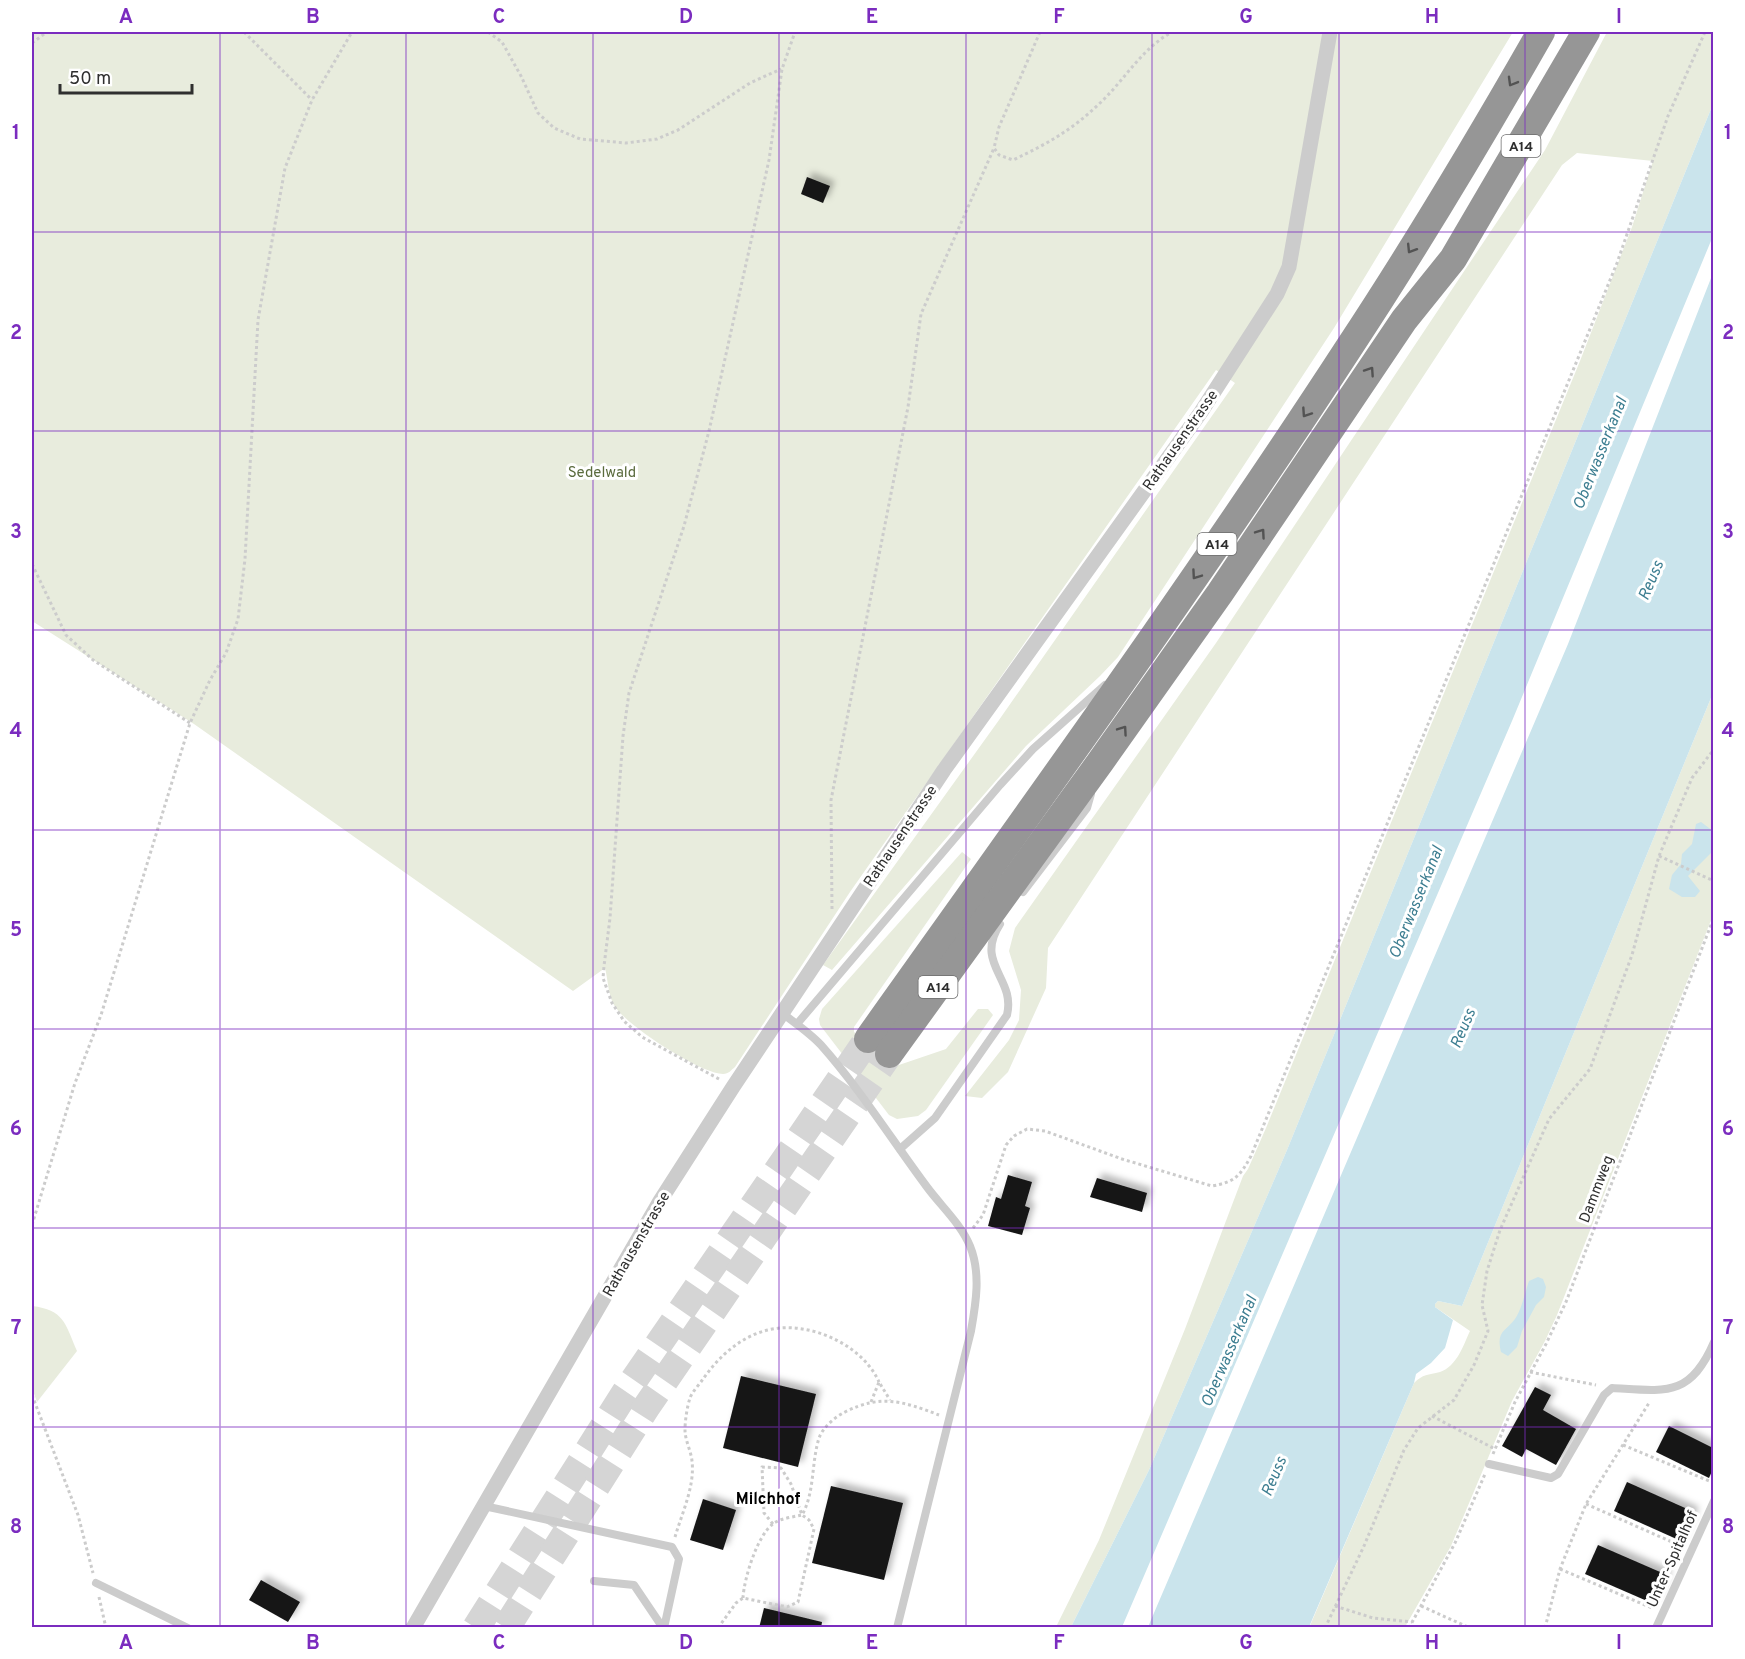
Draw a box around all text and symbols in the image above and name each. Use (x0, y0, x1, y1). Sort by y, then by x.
text: A (119, 5, 133, 31)
text: B (306, 5, 320, 31)
text: C (493, 5, 505, 31)
text: D (679, 5, 693, 31)
text: E (866, 5, 878, 31)
text: F (1053, 5, 1065, 31)
text: G (1239, 5, 1253, 31)
text: H (1425, 5, 1439, 31)
text: I (1616, 5, 1622, 31)
scale bar (60, 57, 192, 95)
text: 50 m (69, 68, 111, 91)
one-way arrow (1508, 76, 1519, 87)
text: 1 (12, 121, 20, 147)
text: 1 (1724, 121, 1732, 147)
road number: A14 (1502, 135, 1540, 157)
one-way arrow (1408, 243, 1419, 254)
text: 2 (10, 321, 22, 347)
text: 2 (1722, 321, 1734, 347)
one-way arrow (1363, 367, 1374, 378)
street label: Rathausenstrasse (1139, 387, 1223, 495)
water label: Oberwasserkanal (1569, 394, 1633, 513)
one-way arrow (1302, 407, 1313, 418)
park label: Sedelwald (568, 464, 636, 483)
text: 3 (10, 520, 22, 546)
text: 3 (1722, 520, 1734, 546)
one-way arrow (1254, 529, 1265, 540)
road number: A14 (1198, 533, 1236, 555)
water label: Reuss (1635, 557, 1669, 604)
one-way arrow (1192, 568, 1203, 579)
text: 4 (10, 719, 22, 745)
text: 4 (1722, 719, 1734, 745)
one-way arrow (1116, 726, 1127, 737)
street label: Rathausenstrasse (860, 782, 942, 891)
water label: Oberwasserkanal (1385, 843, 1449, 962)
text: 5 (10, 918, 22, 944)
text: 5 (1722, 918, 1734, 944)
road number: A14 (918, 976, 958, 998)
water label: Reuss (1447, 1005, 1481, 1052)
text: 6 (10, 1117, 22, 1143)
text: 6 (1722, 1117, 1734, 1143)
street label: Dammweg (1576, 1153, 1619, 1226)
street label: Rathausenstrasse (599, 1189, 675, 1301)
water label: Oberwasserkanal (1197, 1292, 1263, 1410)
text: 7 (11, 1316, 21, 1342)
text: 7 (1723, 1316, 1733, 1342)
water label: Reuss (1258, 1453, 1292, 1500)
district label: Milchhof (736, 1490, 800, 1510)
street label: Unter-Spitalhof (1644, 1508, 1703, 1611)
text: 8 (10, 1515, 22, 1541)
text: 8 (1722, 1515, 1734, 1541)
text: A (119, 1631, 133, 1657)
text: B (306, 1631, 320, 1657)
text: C (493, 1631, 505, 1657)
text: D (679, 1631, 693, 1657)
text: E (866, 1631, 878, 1657)
text: F (1053, 1631, 1065, 1657)
text: G (1239, 1631, 1253, 1657)
text: H (1425, 1631, 1439, 1657)
text: I (1616, 1631, 1622, 1657)

